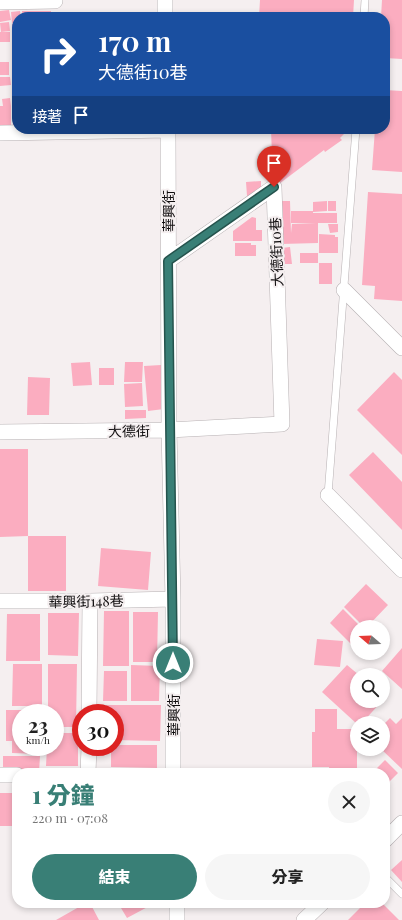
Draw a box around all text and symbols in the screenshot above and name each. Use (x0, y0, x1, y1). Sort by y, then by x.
text: 170 m (98, 22, 171, 59)
icon: right (32, 28, 84, 80)
text: 大德街10巷 (98, 60, 187, 84)
icon: arrive (70, 104, 92, 126)
text: 接著 (32, 106, 62, 126)
pin (257, 146, 291, 187)
icon: arrive (263, 152, 285, 174)
street label: 華興街 (159, 190, 178, 232)
street label: 大德街10巷 (265, 217, 287, 287)
street label: 大德街 (108, 421, 150, 441)
street label: 華興街148巷 (48, 591, 124, 611)
north arrow (350, 620, 390, 660)
map controls (350, 620, 390, 756)
position arrow (152, 642, 194, 684)
button: search (350, 668, 390, 708)
street label: 華興街 (164, 694, 183, 736)
speed limit sign: 30 (72, 704, 124, 756)
text: 23 (28, 711, 48, 738)
button: layers (350, 716, 390, 756)
text: km/h (26, 733, 50, 747)
text: 1 分鐘 (32, 778, 95, 810)
button: close (328, 781, 370, 823)
text: 220 m · 07:08 (32, 809, 108, 826)
button: 結束 (32, 854, 197, 900)
button: 分享 (205, 854, 370, 900)

